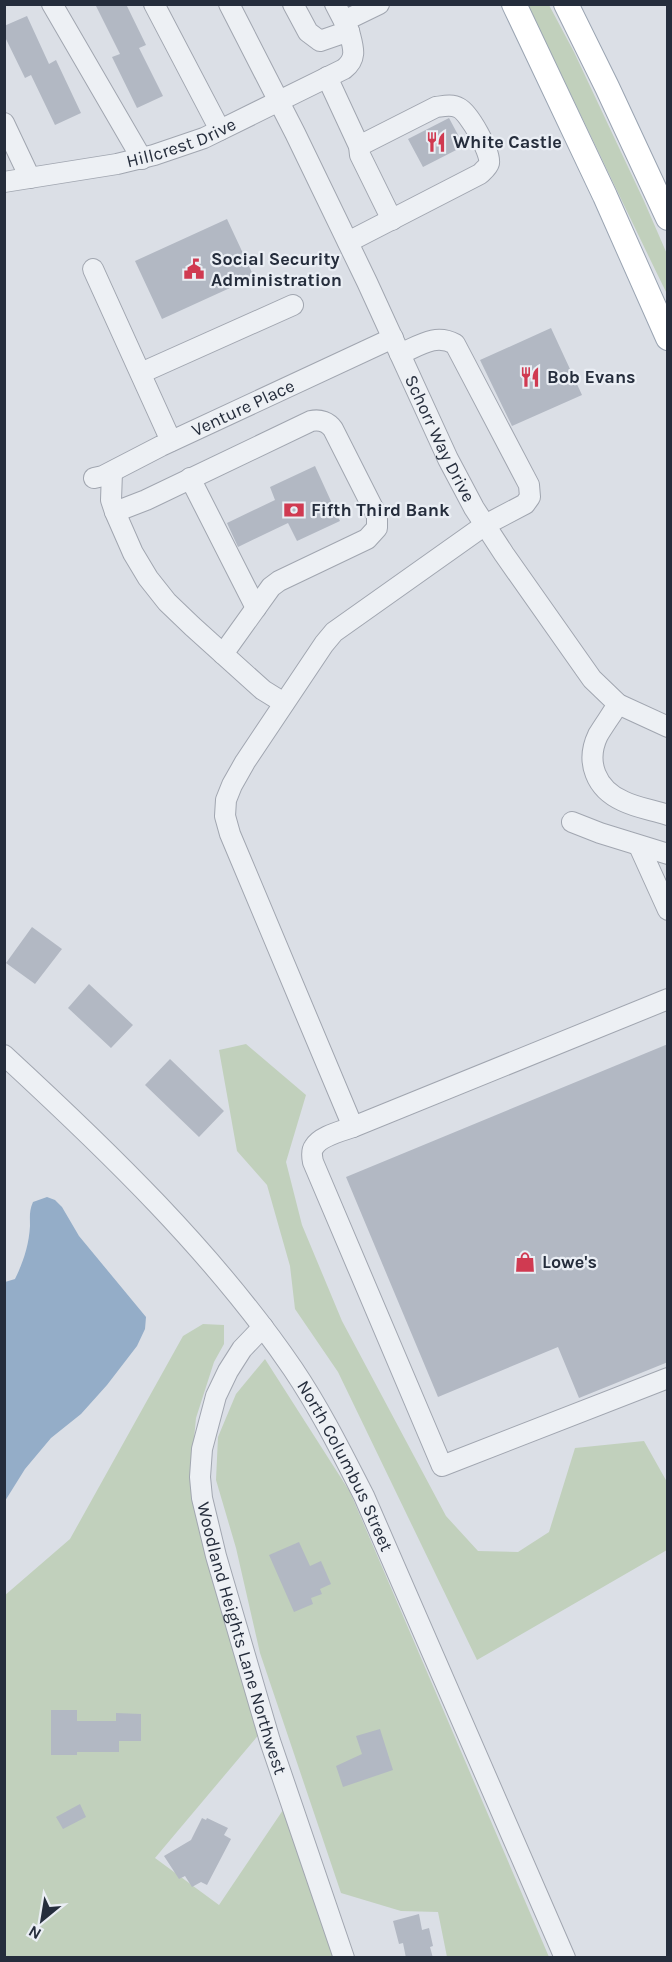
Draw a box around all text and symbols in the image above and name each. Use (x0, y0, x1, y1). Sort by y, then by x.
street label: Hillcrest Drive (124, 113, 240, 172)
restaurant icon: White Castle (424, 130, 448, 154)
place label: White Castle (453, 131, 562, 153)
place label: Social Security Administration (211, 248, 342, 291)
public building icon: Social Security Administration (182, 257, 206, 281)
restaurant icon: Bob Evans (518, 365, 542, 389)
place label: Bob Evans (547, 366, 636, 388)
street label: Schorr Way Drive (400, 371, 480, 506)
street label: Venture Place (188, 374, 298, 441)
bank icon: Fifth Third Bank (282, 498, 306, 522)
place label: Fifth Third Bank (311, 499, 450, 521)
shop icon: Lowe's (513, 1250, 537, 1274)
place label: Lowe's (542, 1251, 597, 1273)
street label: North Columbus Street (292, 1376, 398, 1555)
street label: Woodland Heights Lane Northwest (192, 1500, 292, 1778)
north arrow (12, 1890, 72, 1950)
text: N (25, 1921, 44, 1944)

